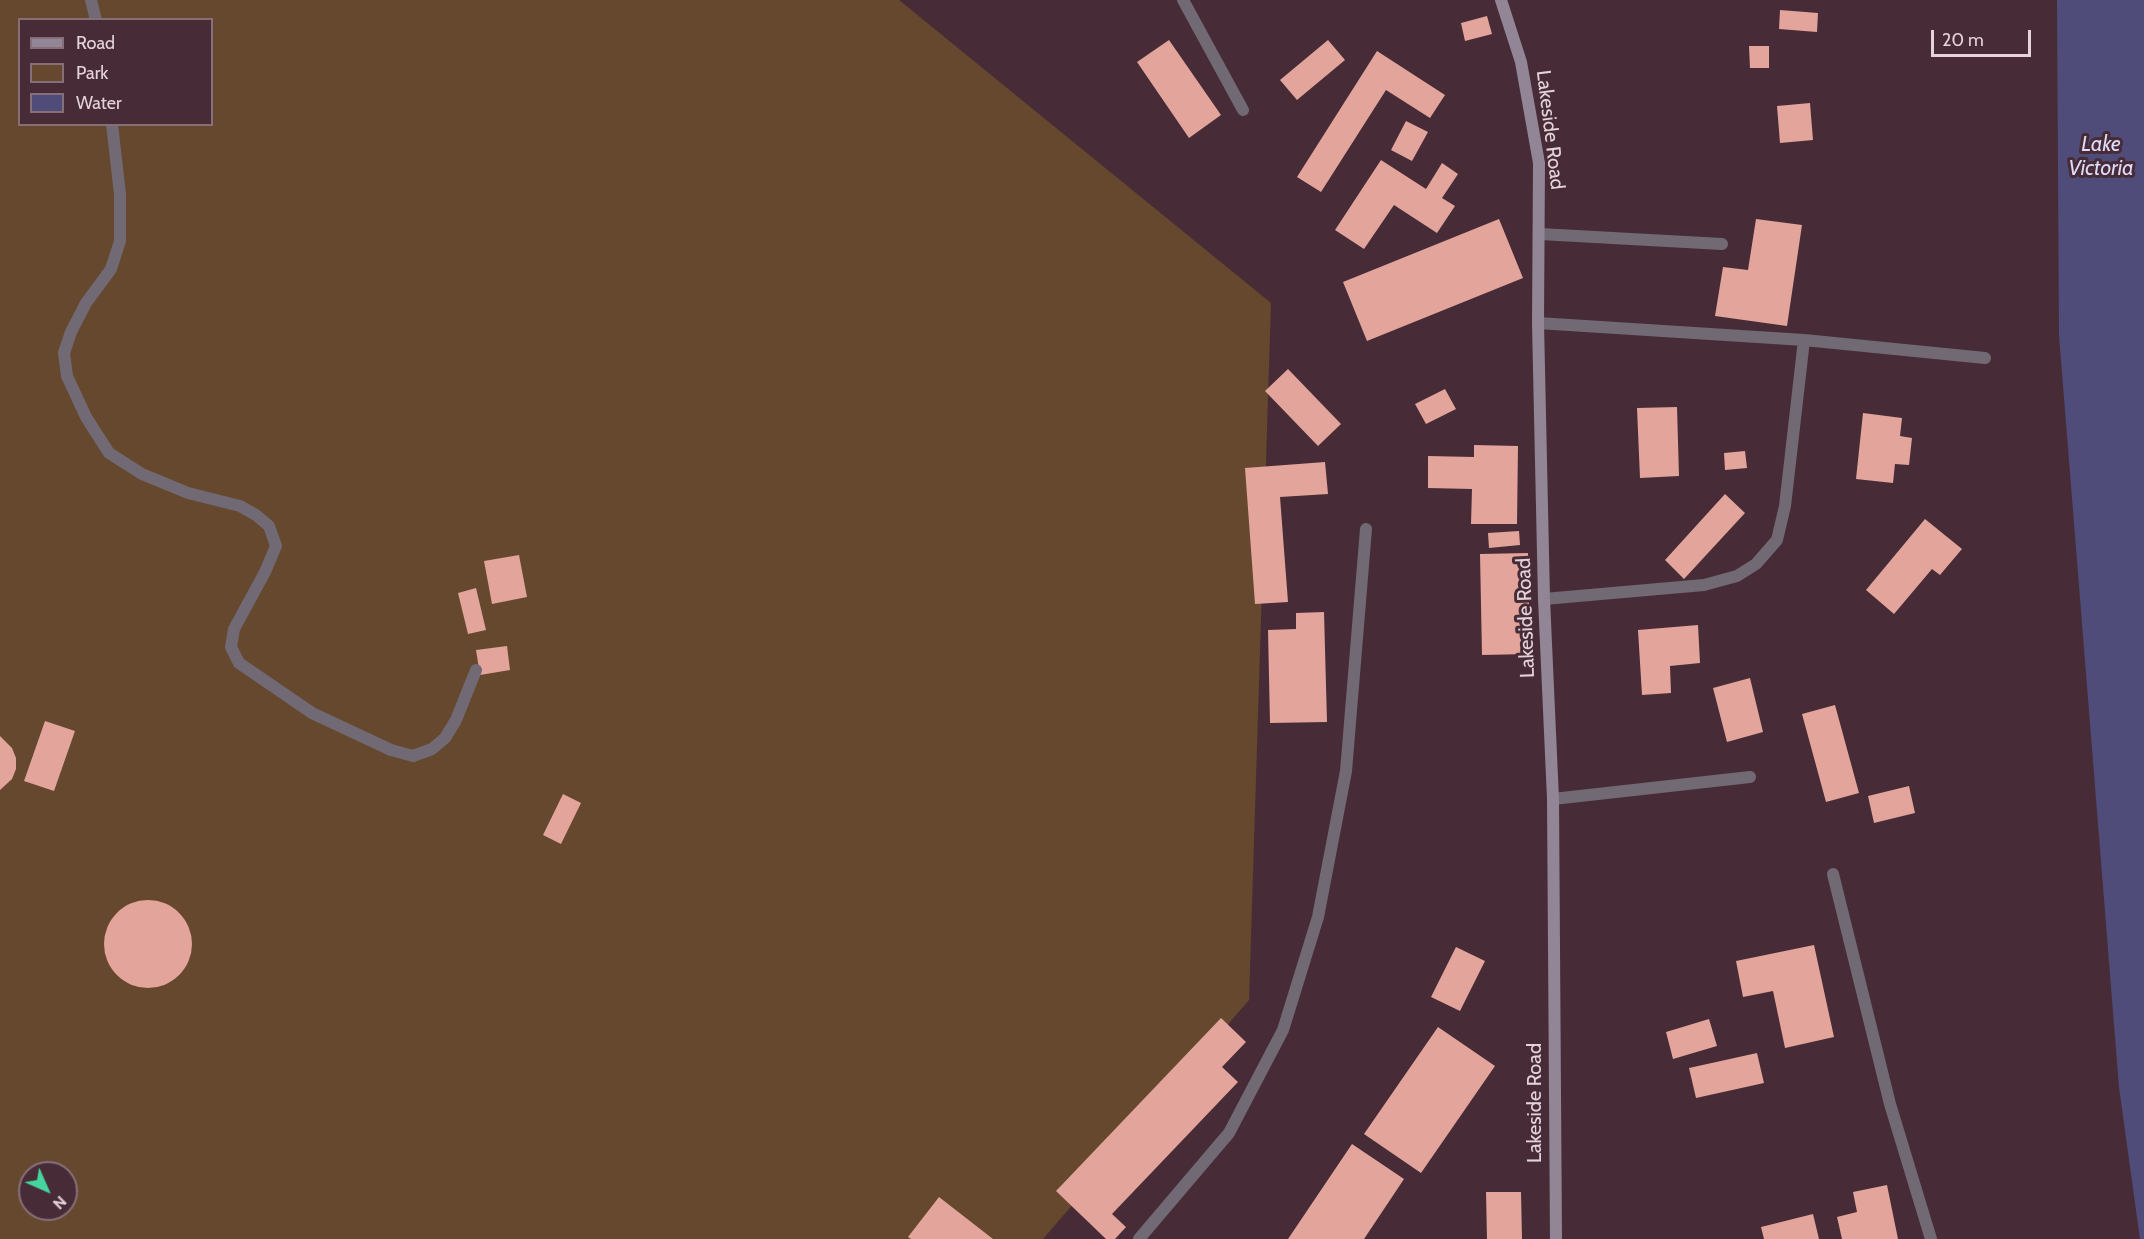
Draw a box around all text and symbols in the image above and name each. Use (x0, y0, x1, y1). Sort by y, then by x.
legend (18, 18, 213, 126)
scale bar (1934, 18, 2034, 56)
text: 20 m (1942, 29, 1984, 51)
text: Road (76, 32, 115, 54)
text: Park (76, 62, 108, 84)
street label: Lakeside Road (1531, 69, 1569, 191)
text: Water (76, 92, 122, 114)
water label: Lake Victoria (2068, 132, 2134, 182)
street label: Lakeside Road (1512, 558, 1540, 678)
street label: Lakeside Road (1523, 1043, 1547, 1163)
north arrow (18, 1161, 78, 1221)
text: N (49, 1192, 70, 1213)

